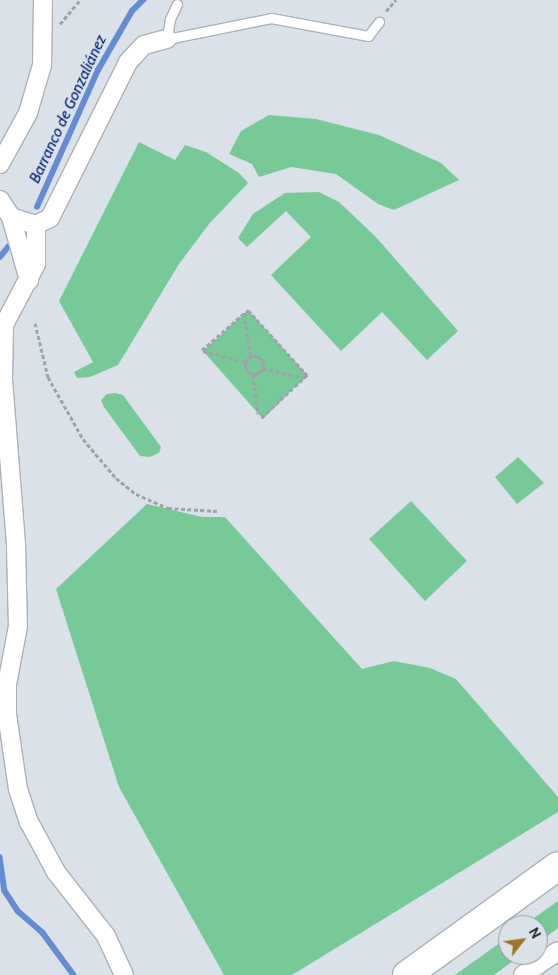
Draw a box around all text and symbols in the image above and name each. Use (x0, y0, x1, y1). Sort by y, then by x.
water label: Barranco de Gonzaliánez (25, 32, 111, 186)
north arrow (498, 915, 548, 965)
text: N (525, 924, 545, 942)

